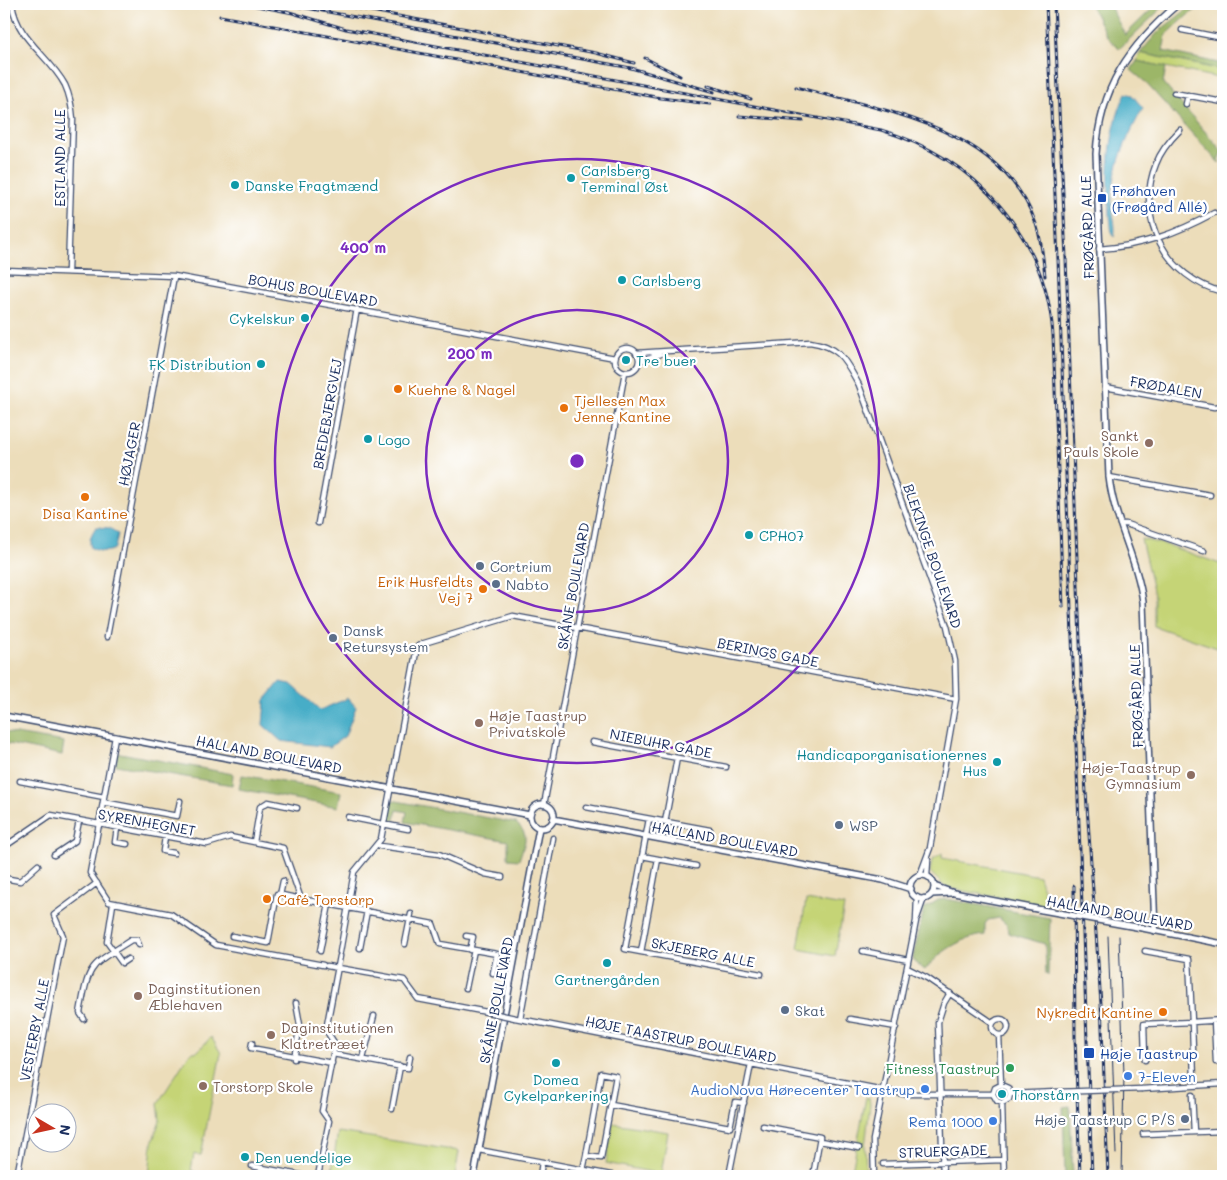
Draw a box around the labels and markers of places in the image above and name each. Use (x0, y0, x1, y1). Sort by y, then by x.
place label: Carlsberg Terminal Øst (581, 161, 668, 196)
marker: Carlsberg Terminal Øst (565, 172, 577, 184)
place label: Danske Fragtmænd (245, 176, 378, 195)
marker: Danske Fragtmænd (229, 179, 241, 191)
place label: Frøhaven (Frøgård Allé) (1112, 181, 1208, 216)
marker: Frøhaven (Frøgård Allé) (1096, 192, 1108, 204)
place label: Carlsberg (632, 271, 701, 290)
marker: Carlsberg (616, 274, 628, 286)
place label: Cykelskur (229, 309, 295, 328)
marker: Cykelskur (299, 312, 311, 324)
place label: Tre buer (636, 351, 696, 370)
marker: Tre buer (620, 354, 632, 366)
place label: FK Distribution (149, 355, 251, 374)
marker: FK Distribution (255, 358, 267, 370)
place label: Kuehne & Nagel (408, 380, 516, 399)
marker: Kuehne & Nagel (392, 383, 404, 395)
place label: Tjellesen Max Jenne Kantine (574, 391, 671, 426)
marker: Tjellesen Max Jenne Kantine (558, 402, 570, 414)
place label: Sankt Pauls Skole (1063, 426, 1139, 461)
place label: Logo (378, 430, 410, 449)
marker: Logo (362, 433, 374, 445)
marker: Sankt Pauls Skole (1143, 437, 1155, 449)
centre of rings (568, 452, 586, 470)
marker: Disa Kantine (79, 491, 91, 503)
place label: Disa Kantine (42, 504, 128, 523)
place label: CPH07 (759, 526, 804, 545)
marker: CPH07 (743, 529, 755, 541)
place label: Cortrium (490, 557, 552, 576)
marker: Cortrium (474, 560, 486, 572)
place label: Erik Husfeldts Vej 7 (378, 572, 473, 607)
place label: Nabto (506, 575, 548, 594)
marker: Nabto (490, 578, 502, 590)
marker: Erik Husfeldts Vej 7 (477, 583, 489, 595)
place label: Dansk Retursystem (343, 621, 428, 656)
marker: Dansk Retursystem (327, 632, 339, 644)
place label: Høje Taastrup Privatskole (489, 706, 587, 741)
marker: Høje Taastrup Privatskole (473, 717, 485, 729)
place label: Handicaporganisationernes Hus (797, 745, 987, 780)
marker: Handicaporganisationernes Hus (991, 756, 1003, 768)
place label: Høje-Taastrup Gymnasium (1082, 758, 1181, 793)
marker: Høje-Taastrup Gymnasium (1185, 769, 1197, 781)
place label: WSP (849, 816, 878, 835)
marker: WSP (833, 819, 845, 831)
place label: Café Torstorp (277, 890, 374, 909)
marker: Café Torstorp (261, 893, 273, 905)
marker: Gartnergården (601, 957, 613, 969)
place label: Gartnergården (555, 970, 659, 989)
place label: Daginstitutionen Æblehaven (148, 979, 261, 1014)
marker: Daginstitutionen Æblehaven (132, 990, 144, 1002)
place label: Skat (795, 1001, 825, 1020)
place label: Nykredit Kantine (1037, 1003, 1153, 1022)
marker: Skat (779, 1004, 791, 1016)
marker: Nykredit Kantine (1157, 1006, 1169, 1018)
place label: Daginstitutionen Klatretræet (281, 1018, 394, 1053)
marker: Daginstitutionen Klatretræet (265, 1029, 277, 1041)
place label: Høje Taastrup (1100, 1044, 1198, 1063)
marker: Høje Taastrup (1082, 1046, 1096, 1060)
marker: Domea Cykelparkering (550, 1057, 562, 1069)
place label: Fitness Taastrup (886, 1059, 1000, 1078)
marker: Fitness Taastrup (1004, 1062, 1016, 1074)
place label: 7-Eleven (1138, 1067, 1196, 1086)
place label: Domea Cykelparkering (504, 1070, 608, 1105)
marker: 7-Eleven (1122, 1070, 1134, 1082)
place label: Torstorp Skole (213, 1077, 313, 1096)
marker: Torstorp Skole (197, 1080, 209, 1092)
place label: AudioNova Hørecenter Taastrup (690, 1080, 915, 1099)
marker: AudioNova Hørecenter Taastrup (919, 1083, 931, 1095)
place label: Thorstårn (1012, 1085, 1080, 1104)
marker: Thorstårn (996, 1088, 1008, 1100)
place label: Høje Taastrup C P/S (1034, 1110, 1175, 1129)
place label: Rema 1000 (909, 1112, 983, 1131)
marker: Høje Taastrup C P/S (1179, 1113, 1191, 1125)
marker: Rema 1000 (987, 1115, 999, 1127)
place label: Den uendelige (255, 1148, 352, 1167)
marker: Den uendelige (239, 1151, 251, 1163)

